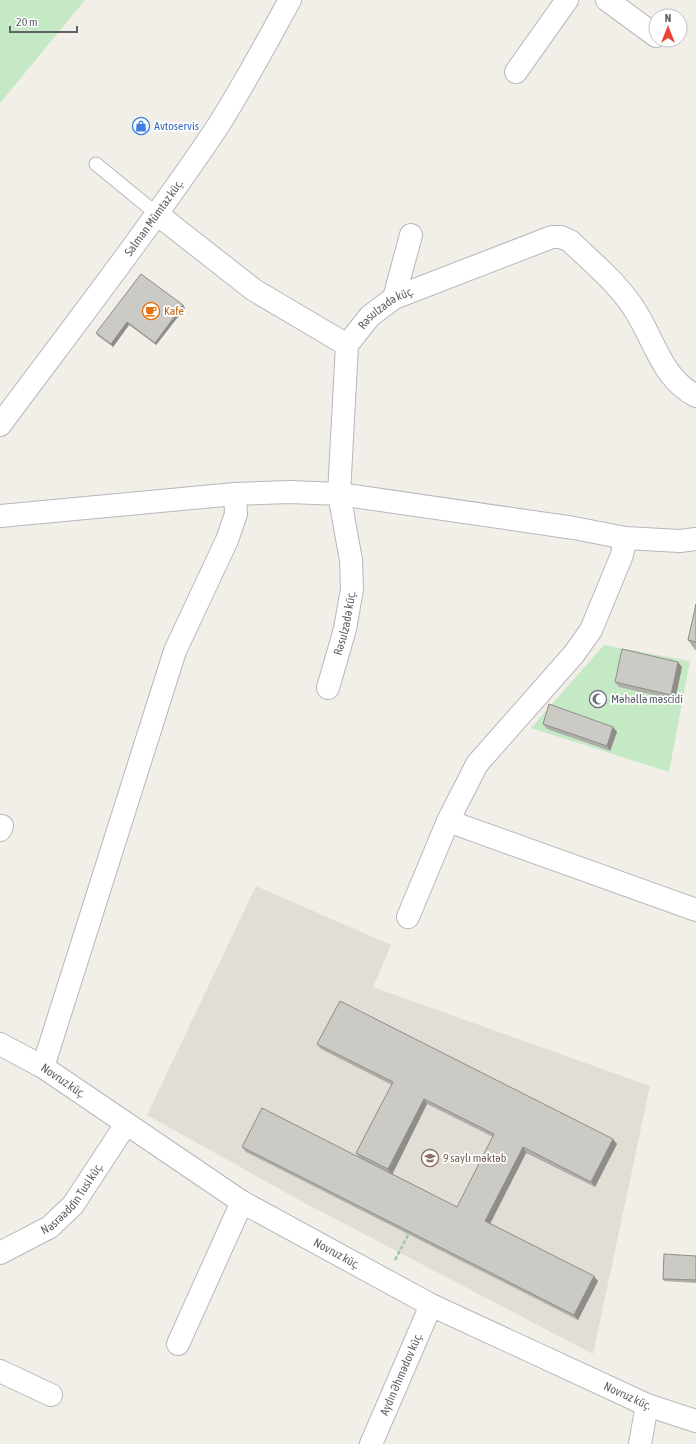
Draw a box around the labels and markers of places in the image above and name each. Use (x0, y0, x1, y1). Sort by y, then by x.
shop icon: Avtoservis (131, 116, 151, 136)
place label: Avtoservis (154, 119, 199, 133)
cafe icon: Kafe (141, 301, 161, 321)
place label: Kafe (164, 304, 184, 318)
mosque icon: Məhəllə məscidi (588, 689, 608, 709)
place label: Məhəllə məscidi (611, 692, 683, 706)
school or university icon: 9 saylı məktəb (420, 1148, 440, 1168)
place label: 9 saylı məktəb (443, 1151, 507, 1165)

